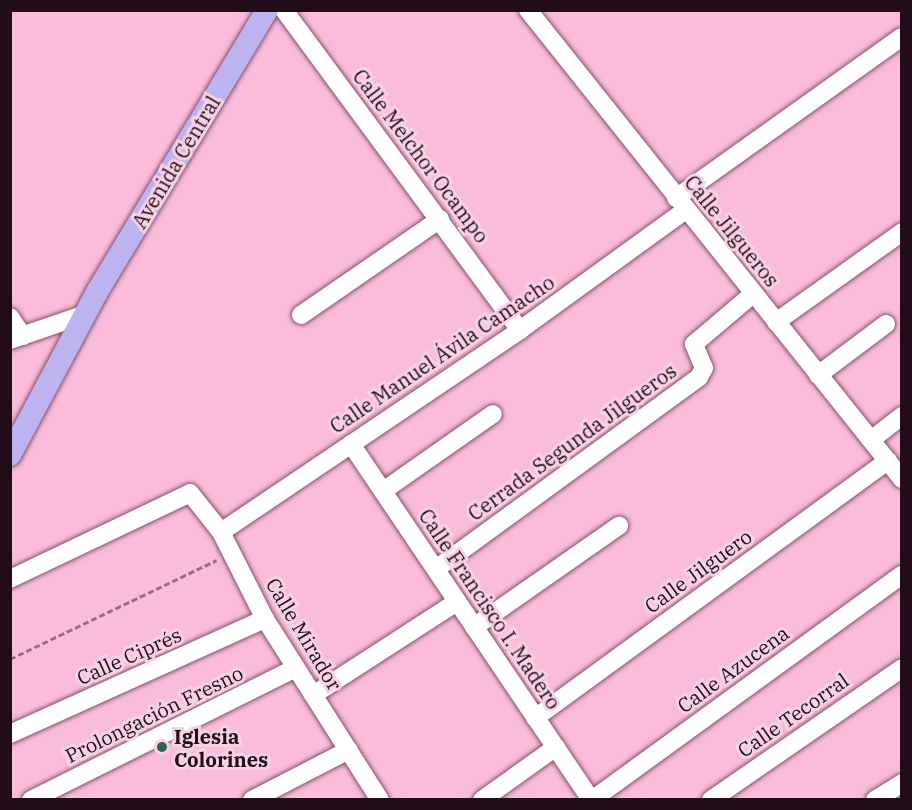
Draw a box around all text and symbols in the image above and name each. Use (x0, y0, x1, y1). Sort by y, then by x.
street label: Calle Melchor Ocampo (348, 64, 494, 248)
street label: Avenida Central (127, 91, 225, 233)
street label: Calle Jilgueros (680, 170, 784, 292)
street label: Calle Manuel Ávila Camacho (325, 270, 559, 438)
street label: Cerrada Segunda Jilgueros (463, 358, 681, 526)
street label: Calle Francisco I. Madero (414, 504, 566, 714)
street label: Calle Jilguero (640, 524, 756, 618)
street label: Calle Mirador (261, 573, 347, 695)
street label: Calle Azucena (672, 620, 794, 718)
street label: Calle Ciprés (73, 622, 185, 690)
street label: Prolongación Fresno (61, 660, 247, 768)
street label: Calle Tecorral (733, 668, 853, 762)
place label: Iglesia Colorines (174, 724, 268, 771)
marker: Iglesia Colorines (155, 740, 169, 754)

